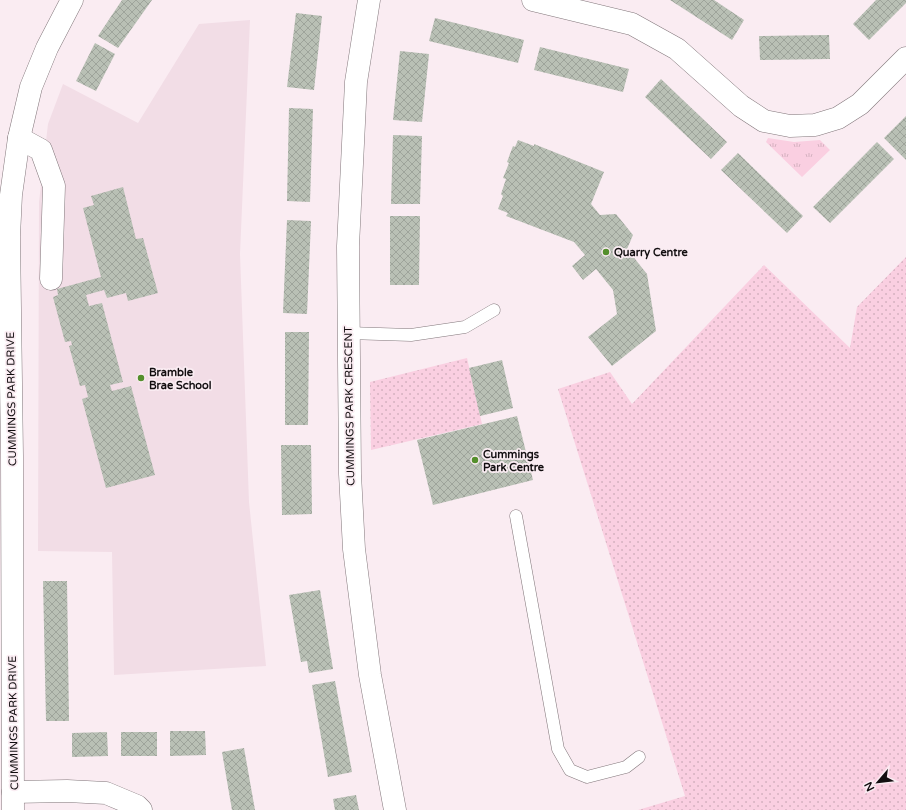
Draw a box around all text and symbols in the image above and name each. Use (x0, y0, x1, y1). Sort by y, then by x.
place label: Quarry Centre (614, 246, 688, 260)
marker: Quarry Centre (601, 247, 611, 257)
street label: CUMMINGS PARK CRESCENT (342, 326, 357, 486)
street label: CUMMINGS PARK DRIVE (4, 332, 19, 466)
place label: Bramble Brae School (149, 366, 212, 392)
marker: Bramble Brae School (136, 373, 146, 383)
place label: Cummings Park Centre (483, 448, 545, 474)
marker: Cummings Park Centre (470, 455, 480, 465)
street label: CUMMINGS PARK DRIVE (6, 656, 21, 790)
north arrow (858, 762, 898, 802)
text: N (862, 780, 877, 793)

